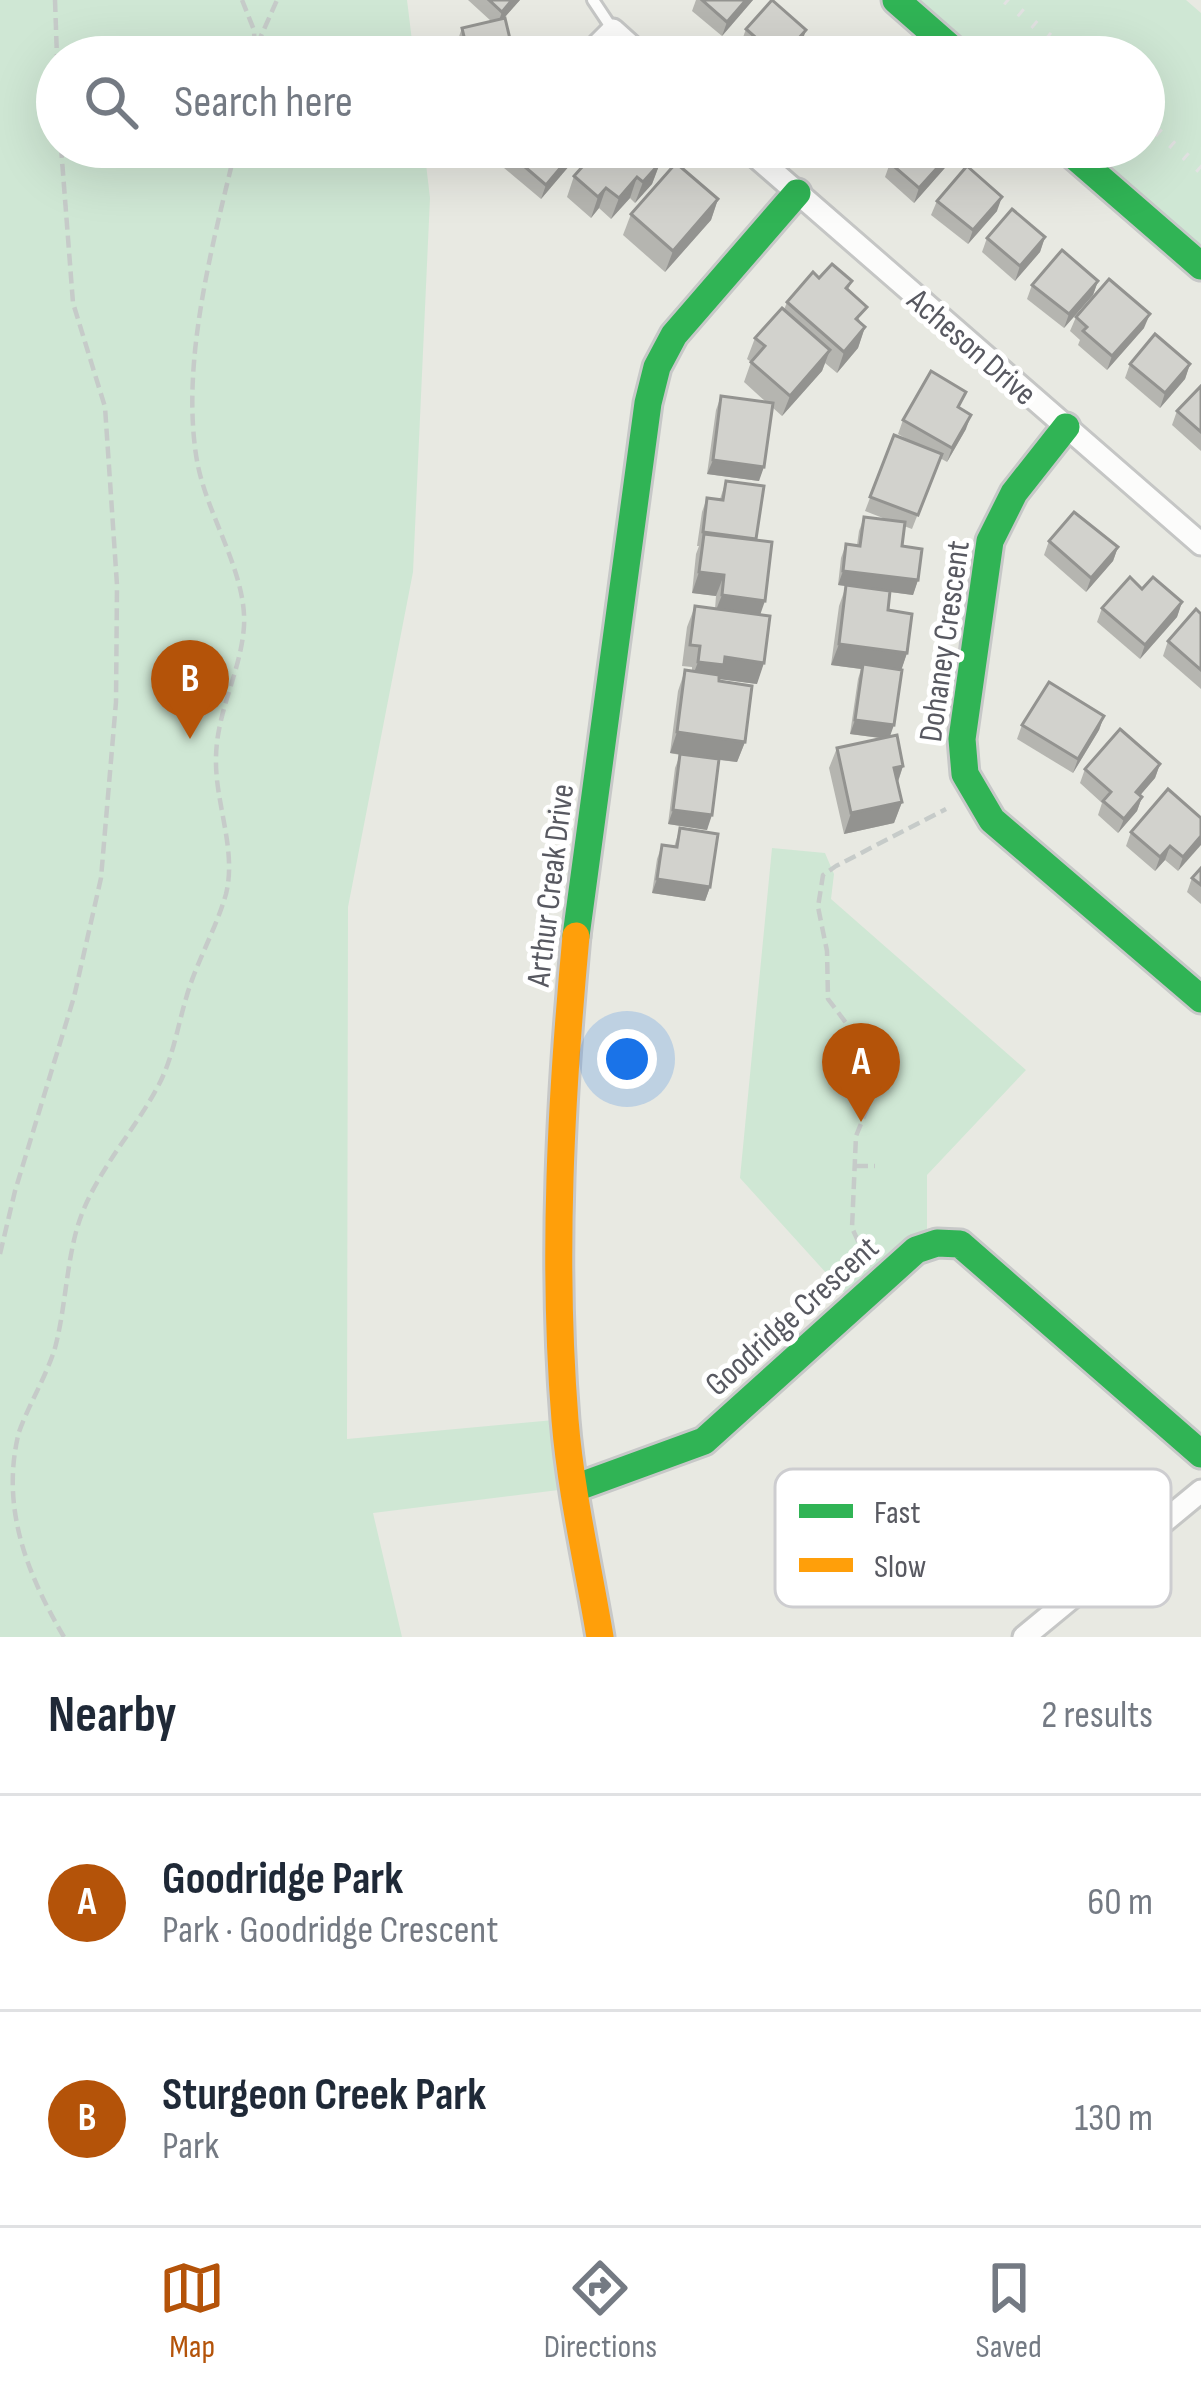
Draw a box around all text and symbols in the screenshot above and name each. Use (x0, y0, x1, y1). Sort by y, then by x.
search box (36, 36, 1165, 168)
icon: search (78, 69, 144, 135)
text: Search here (174, 75, 353, 130)
street label: Acheson Drive (898, 280, 1044, 414)
street label: Dohaney Crescent (911, 538, 979, 744)
pin: B (151, 640, 229, 739)
street label: Arthur Creak Drive (519, 782, 583, 990)
pin: A (822, 1023, 900, 1122)
your location (597, 1029, 657, 1089)
street label: Goodridge Crescent (697, 1228, 887, 1405)
legend (775, 1469, 1171, 1607)
text: Fast (874, 1493, 921, 1533)
text: Slow (874, 1547, 926, 1587)
text: Nearby (48, 1685, 177, 1746)
text: 2 results (1041, 1692, 1153, 1739)
text: Goodridge Park (162, 1852, 403, 1907)
text: A (78, 1879, 96, 1926)
text: 60 m (1087, 1879, 1153, 1926)
text: Park · Goodridge Crescent (162, 1907, 498, 1954)
text: Sturgeon Creek Park (162, 2068, 486, 2123)
text: B (78, 2095, 96, 2142)
text: 130 m (1074, 2095, 1153, 2142)
text: Park (162, 2123, 219, 2170)
tab: Map (159, 2255, 225, 2367)
tab: Directions (544, 2255, 657, 2367)
tab: Saved (976, 2255, 1042, 2367)

